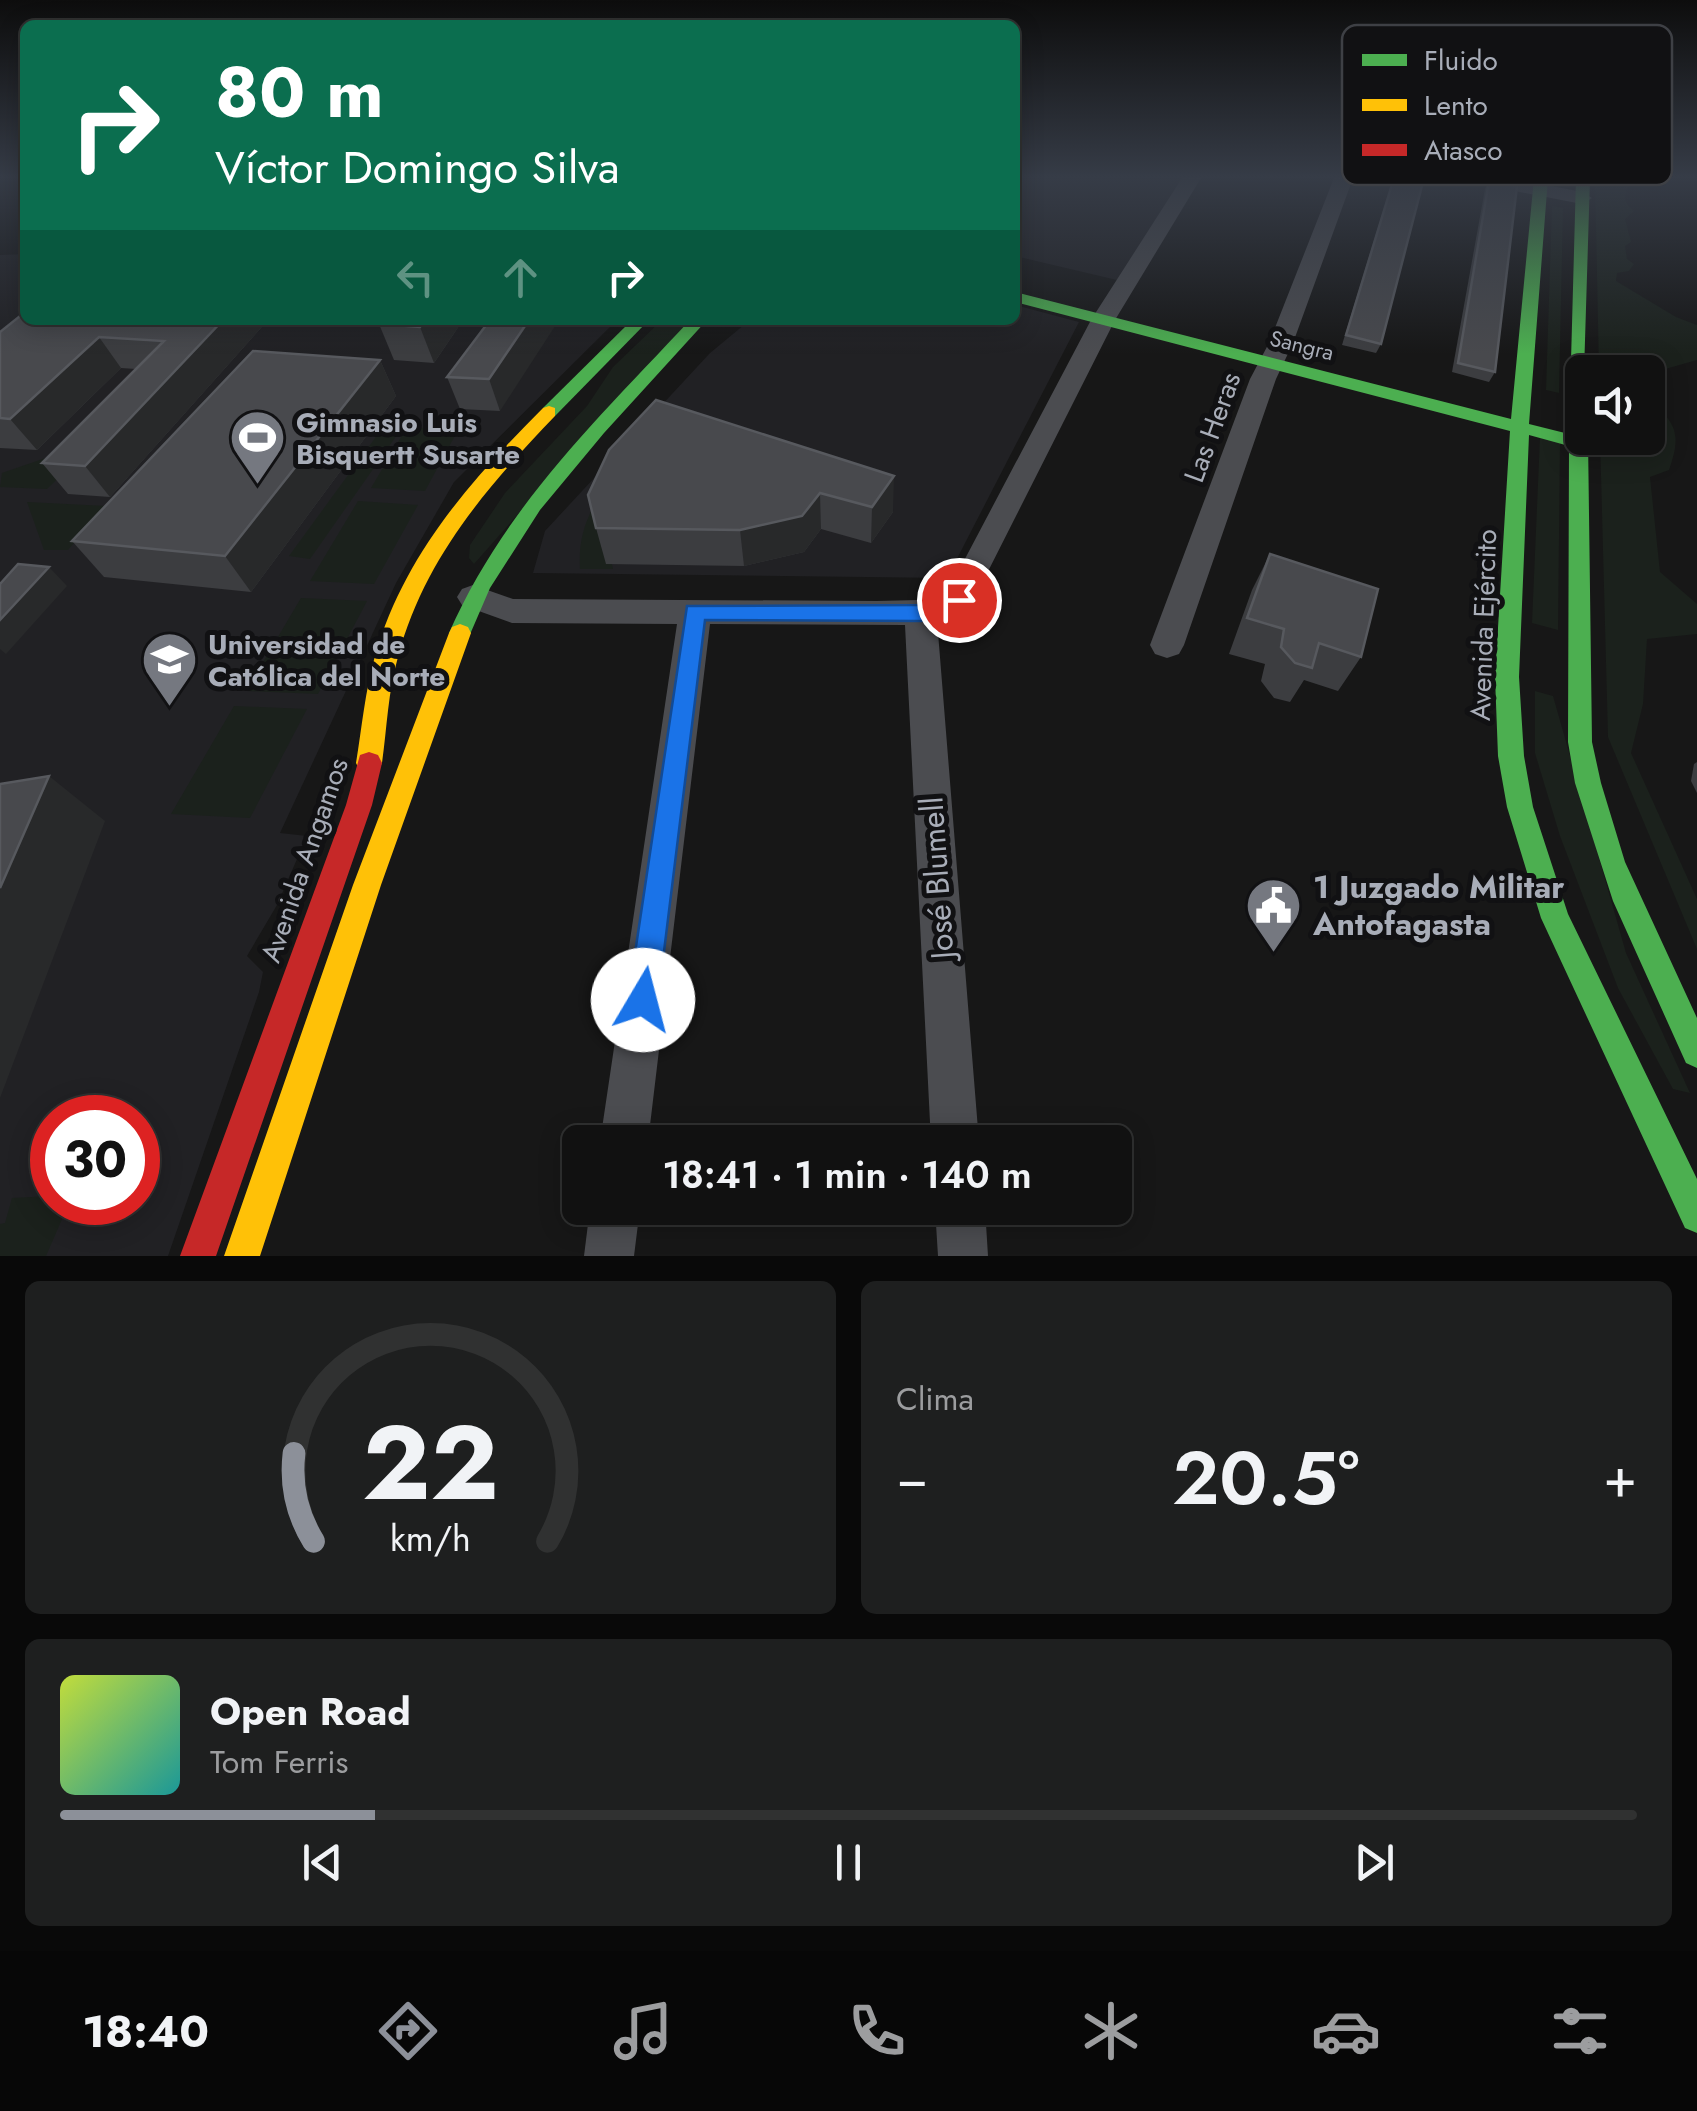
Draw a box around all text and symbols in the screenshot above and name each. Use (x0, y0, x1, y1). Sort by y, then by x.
legend (1342, 25, 1672, 185)
text: Fluido (1424, 40, 1498, 81)
text: 80 m (215, 42, 384, 143)
icon: right (50, 60, 180, 190)
text: Lento (1424, 85, 1488, 126)
text: Atasco (1424, 130, 1503, 171)
text: Víctor Domingo Silva (215, 135, 620, 200)
icon: left (388, 250, 443, 305)
icon: ahead (493, 250, 548, 305)
icon: right (598, 250, 653, 305)
street label: Sangra (1267, 322, 1337, 368)
map controls (1565, 355, 1665, 455)
button: sound (1565, 355, 1665, 455)
street label: Las Heras (1174, 366, 1251, 488)
place label: Gimnasio Luis Bisquertt Susarte (296, 402, 520, 475)
sports icon: Gimnasio Luis Bisquertt Susarte (227, 408, 287, 487)
street label: Avenida Ejército (1460, 528, 1507, 722)
pin (917, 558, 1002, 643)
icon: arrive (932, 573, 987, 628)
place label: Universidad de Católica del Norte (208, 624, 445, 697)
school or university icon: Universidad de Católica del Norte (139, 630, 199, 709)
street label: Avenida Angamos (250, 752, 359, 968)
street label: José Blumell (908, 795, 966, 965)
place label: 1 Juzgado Militar Antofagasta (1312, 864, 1564, 947)
public building icon: 1 Juzgado Militar Antofagasta (1244, 875, 1304, 954)
position arrow (591, 948, 695, 1052)
speed limit sign: 30 (30, 1095, 160, 1225)
text: 18:41 · 1 min · 140 m (662, 1147, 1032, 1202)
text: Clima (896, 1376, 974, 1422)
text: 22 (362, 1388, 499, 1538)
text: 20.5° (1172, 1424, 1359, 1532)
text: − (896, 1438, 928, 1518)
text: + (1603, 1438, 1637, 1518)
text: km/h (390, 1513, 471, 1564)
text: Open Road (210, 1684, 411, 1739)
text: Tom Ferris (210, 1739, 348, 1785)
icon: previous (295, 1835, 350, 1890)
icon: pause (821, 1835, 876, 1890)
icon: next (1347, 1835, 1402, 1890)
icon: directions (373, 1996, 443, 2066)
icon: music (608, 1996, 678, 2066)
icon: phone (842, 1996, 912, 2066)
icon: climate (1076, 1996, 1146, 2066)
icon: car (1311, 1996, 1381, 2066)
icon: filters (1545, 1996, 1615, 2066)
text: 18:40 (82, 1999, 209, 2064)

